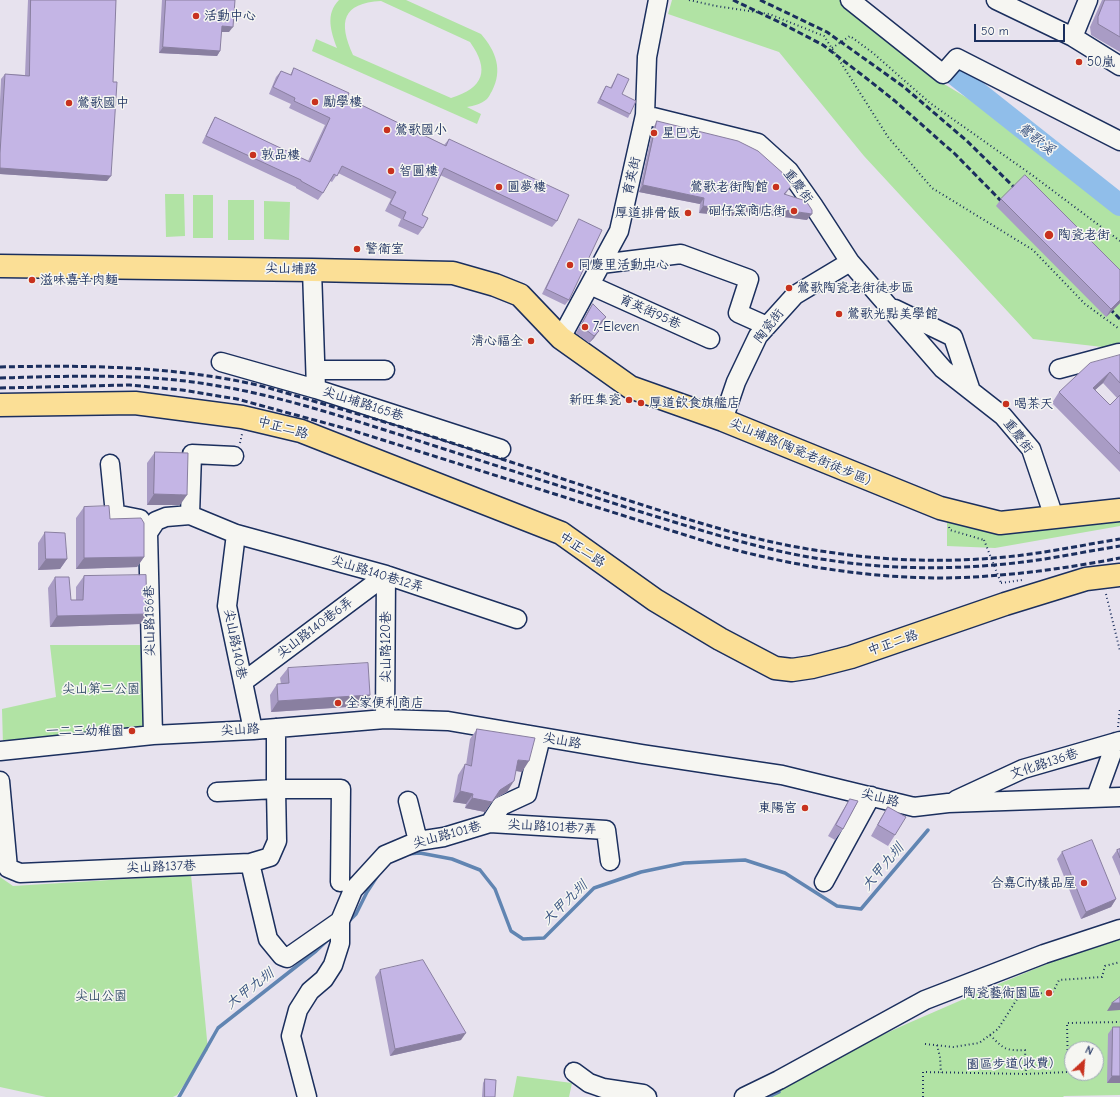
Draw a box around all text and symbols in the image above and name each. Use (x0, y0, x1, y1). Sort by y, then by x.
place label: 活動中心 (204, 8, 256, 24)
marker: 活動中心 (191, 11, 201, 21)
scale bar (976, 16, 1067, 42)
text: 50 m (981, 24, 1009, 38)
place label: 50嵐 (1087, 54, 1115, 70)
marker: 50嵐 (1074, 57, 1084, 67)
place label: 勵學樓 (323, 94, 362, 110)
place label: 鶯歌國中 (77, 95, 129, 111)
marker: 勵學樓 (310, 97, 320, 107)
marker: 鶯歌國中 (64, 98, 74, 108)
water label: 鶯歌溪 (1014, 119, 1058, 159)
place label: 鶯歌國小 (395, 122, 447, 138)
marker: 鶯歌國小 (382, 125, 392, 135)
place label: 星巴克 (662, 125, 701, 141)
marker: 星巴克 (649, 128, 659, 138)
place label: 敦品樓 (261, 147, 300, 163)
marker: 敦品樓 (248, 150, 258, 160)
street label: 育英街 (620, 155, 644, 197)
place label: 智圓樓 (399, 163, 438, 179)
marker: 智圓樓 (386, 166, 396, 176)
street label: 重慶街 (780, 166, 816, 206)
place label: 圓夢樓 (507, 179, 546, 195)
place label: 鶯歌老街陶館 (690, 179, 768, 195)
marker: 圓夢樓 (494, 182, 504, 192)
marker: 鶯歌老街陶館 (771, 182, 781, 192)
place label: 硘仔窯商店街 (708, 203, 786, 219)
place label: 厚道排骨飯 (615, 205, 680, 221)
marker: 硘仔窯商店街 (789, 206, 799, 216)
marker: 厚道排骨飯 (683, 208, 693, 218)
place label: 陶瓷老街 (1058, 227, 1110, 243)
marker: 陶瓷老街 (1043, 229, 1055, 241)
place label: 警衛室 (365, 241, 404, 257)
marker: 警衛室 (352, 244, 362, 254)
place label: 同慶里活動中心 (578, 257, 669, 273)
marker: 同慶里活動中心 (565, 260, 575, 270)
street label: 尖山埔路 (265, 261, 317, 277)
place label: 滋味嘉羊肉麵 (40, 272, 118, 288)
marker: 滋味嘉羊肉麵 (27, 275, 37, 285)
place label: 鶯歌陶瓷老街徒步區 (797, 280, 914, 296)
marker: 鶯歌陶瓷老街徒步區 (784, 283, 794, 293)
street label: 育英街95巷 (617, 291, 683, 333)
street label: 陶瓷街 (751, 306, 787, 346)
place label: 鶯歌光點美學館 (847, 306, 938, 322)
marker: 鶯歌光點美學館 (834, 309, 844, 319)
place label: 7-Eleven (593, 319, 639, 335)
marker: 7-Eleven (580, 322, 590, 332)
place label: 清心福全 (471, 333, 523, 349)
marker: 清心福全 (526, 336, 536, 346)
street label: 尖山埔路165巷 (321, 384, 405, 424)
place label: 新旺集瓷 (569, 392, 621, 408)
marker: 新旺集瓷 (624, 395, 634, 405)
place label: 厚道飲食旗艦店 (649, 395, 740, 411)
place label: 喝茶天 (1014, 396, 1053, 412)
marker: 厚道飲食旗艦店 (636, 398, 646, 408)
marker: 喝茶天 (1001, 399, 1011, 409)
street label: 中正二路 (256, 414, 310, 442)
street label: 尖山埔路(陶瓷老街徒步區) (727, 415, 873, 489)
street label: 重慶街 (1000, 416, 1036, 456)
street label: 中正二路 (556, 529, 608, 571)
street label: 尖山路140巷12弄 (329, 552, 425, 596)
street label: 尖山路156巷 (142, 585, 158, 657)
street label: 尖山路140巷6弄 (274, 594, 356, 662)
street label: 尖山路140巷 (221, 608, 249, 680)
street label: 尖山路120巷 (378, 611, 394, 683)
street label: 中正二路 (866, 627, 920, 659)
park label: 尖山第二公園 (62, 681, 140, 697)
place label: 全家便利商店 (346, 695, 424, 711)
marker: 全家便利商店 (333, 698, 343, 708)
street label: 尖山路 (220, 721, 260, 739)
place label: 一二三幼稚園 (46, 723, 124, 739)
marker: 一二三幼稚園 (127, 726, 137, 736)
street label: 尖山路 (541, 730, 583, 752)
street label: 文化路136巷 (1008, 746, 1080, 782)
street label: 尖山路 (859, 786, 901, 810)
place label: 東陽宮 (758, 800, 797, 816)
marker: 東陽宮 (800, 803, 810, 813)
street label: 尖山路101巷7弄 (507, 817, 597, 837)
street label: 尖山路101巷 (411, 818, 483, 852)
water label: 大甲九圳 (859, 840, 907, 894)
street label: 尖山路137巷 (126, 858, 196, 876)
place label: 合嘉City樣品屋 (991, 875, 1076, 891)
water label: 大甲九圳 (539, 878, 591, 928)
marker: 合嘉City樣品屋 (1079, 878, 1089, 888)
water label: 大甲九圳 (223, 965, 277, 1013)
place label: 陶瓷藝術園區 (963, 985, 1041, 1001)
park label: 尖山公園 (75, 988, 127, 1004)
marker: 陶瓷藝術園區 (1044, 988, 1054, 998)
north arrow (1064, 1041, 1104, 1081)
text: N (1083, 1043, 1095, 1058)
street label: 園區步道(收費) (966, 1055, 1054, 1073)

